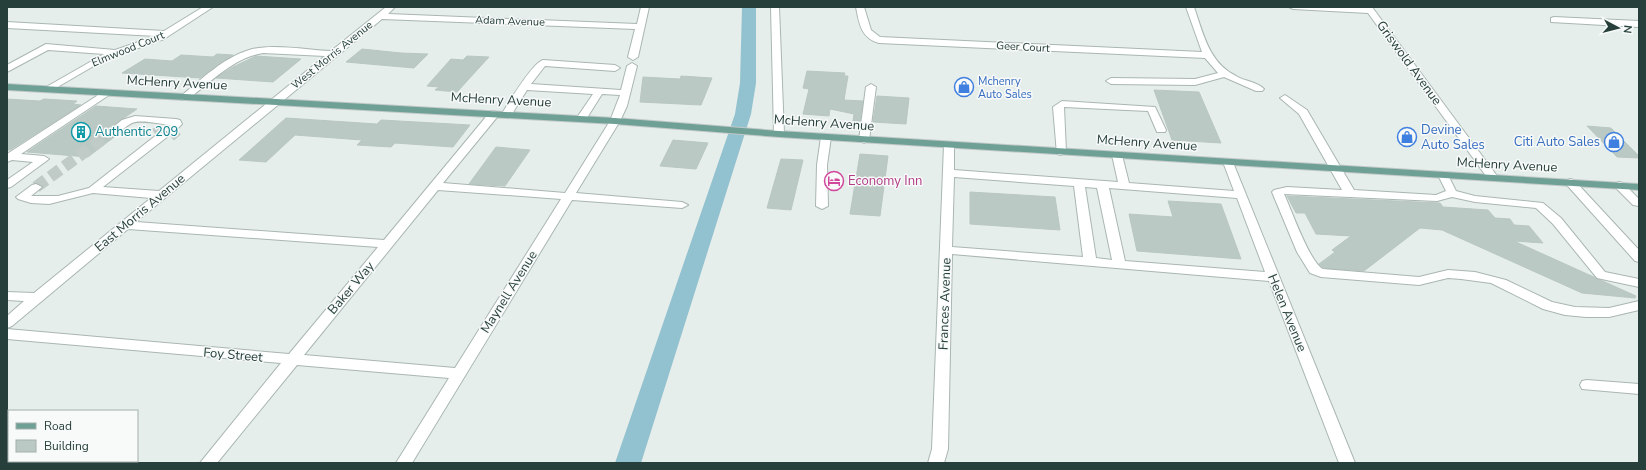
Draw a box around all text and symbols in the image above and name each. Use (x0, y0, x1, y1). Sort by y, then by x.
north arrow (1598, 8, 1638, 48)
street label: Adam Avenue (475, 12, 545, 30)
street label: West Morris Avenue (288, 17, 376, 93)
street label: Griswold Avenue (1372, 17, 1446, 109)
text: N (1619, 24, 1635, 34)
street label: Elmwood Court (89, 28, 167, 70)
street label: Geer Court (996, 38, 1050, 56)
street label: McHenry Avenue (126, 71, 228, 95)
place label: Mchenry Auto Sales (978, 74, 1032, 102)
shop icon: Mchenry Auto Sales (953, 76, 975, 98)
street label: McHenry Avenue (450, 88, 552, 112)
street label: McHenry Avenue (773, 111, 875, 135)
building icon: Authentic 209 (70, 121, 92, 143)
place label: Devine Auto Sales (1421, 121, 1485, 154)
place label: Authentic 209 (95, 123, 178, 141)
shop icon: Devine Auto Sales (1396, 126, 1418, 148)
street label: McHenry Avenue (1096, 131, 1198, 155)
shop icon: Citi Auto Sales (1603, 131, 1625, 153)
place label: Citi Auto Sales (1514, 133, 1600, 151)
street label: McHenry Avenue (1456, 153, 1558, 177)
street label: East Morris Avenue (91, 170, 189, 256)
hotel icon: Economy Inn (823, 170, 845, 192)
place label: Economy Inn (848, 172, 922, 190)
street label: Maynell Avenue (476, 247, 542, 337)
street label: Baker Way (324, 257, 379, 318)
street label: Frances Avenue (934, 257, 956, 351)
street label: Helen Avenue (1263, 271, 1311, 355)
street label: Foy Street (203, 343, 264, 367)
legend (8, 410, 138, 462)
text: Road (44, 418, 72, 434)
text: Building (44, 438, 89, 454)

